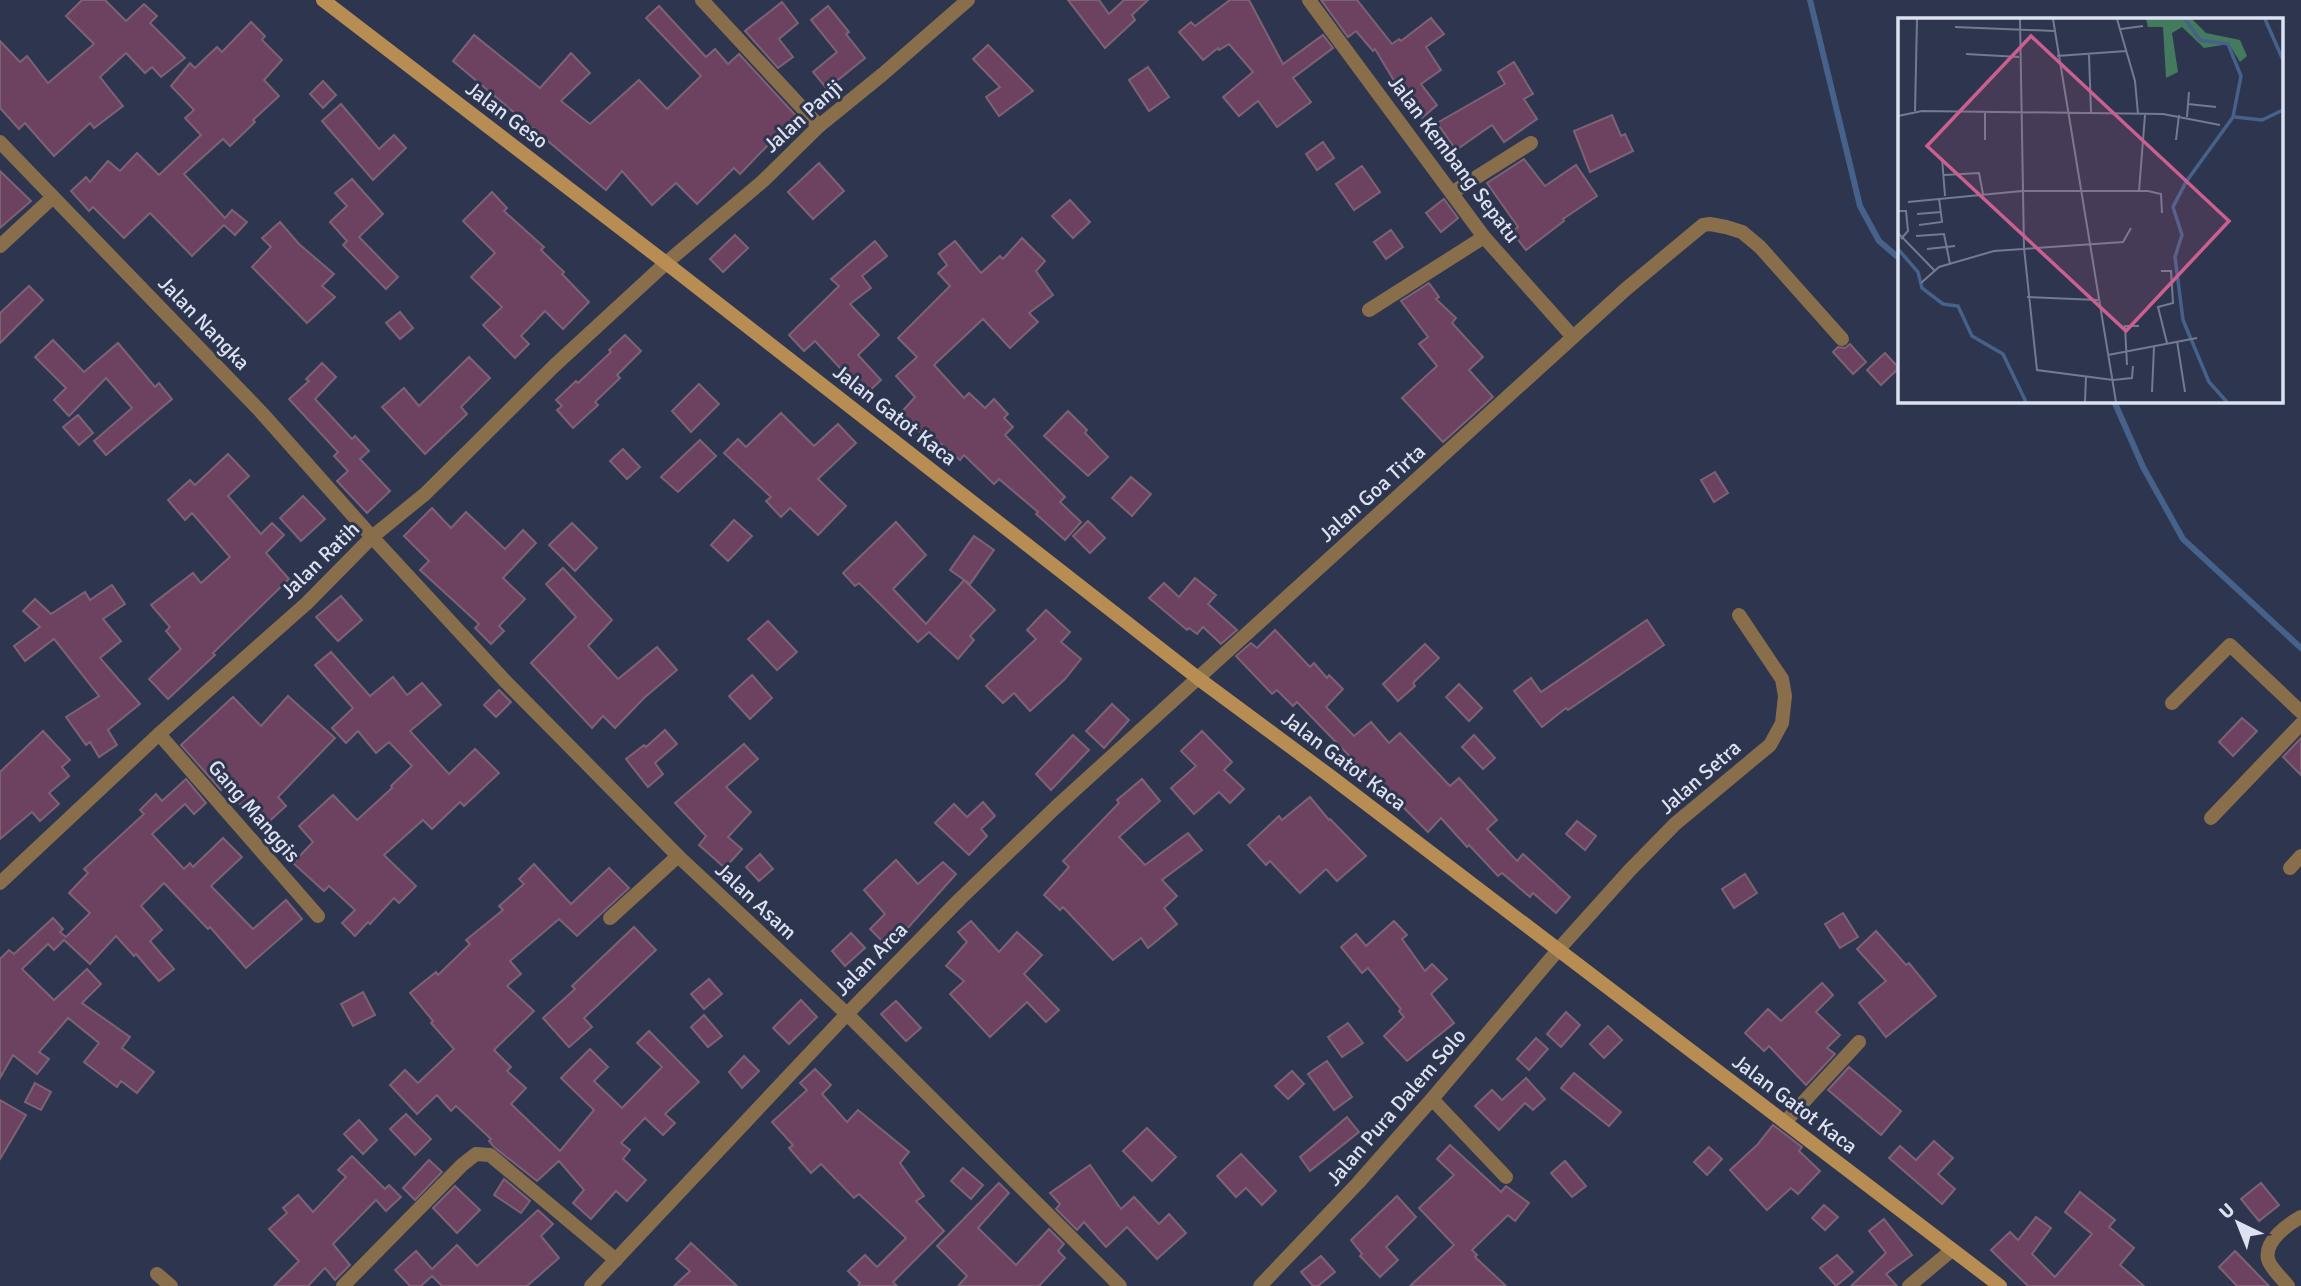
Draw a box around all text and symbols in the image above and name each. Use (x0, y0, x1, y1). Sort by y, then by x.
inset map (1898, 18, 2284, 402)
street label: Jalan Kembang Sepatu (1382, 70, 1526, 248)
street label: Jalan Panji (758, 74, 848, 158)
street label: Jalan Geso (461, 76, 553, 154)
street label: Jalan Nangka (153, 270, 255, 376)
street label: Jalan Gatot Kaca (828, 359, 962, 471)
street label: Jalan Goa Tirta (1313, 438, 1431, 548)
street label: Jalan Ratih (275, 516, 365, 604)
street label: Jalan Gatot Kaca (1276, 706, 1412, 816)
street label: Jalan Setra (1654, 734, 1746, 820)
street label: Gang Manggis (202, 754, 306, 868)
street label: Jalan Asam (710, 857, 802, 945)
street label: Jalan Arca (829, 917, 913, 1001)
street label: Jalan Pura Dalem Solo (1321, 1023, 1471, 1191)
street label: Jalan Gatot Kaca (1727, 1049, 1863, 1159)
north arrow (2203, 1188, 2273, 1258)
text: U (2214, 1198, 2240, 1224)

